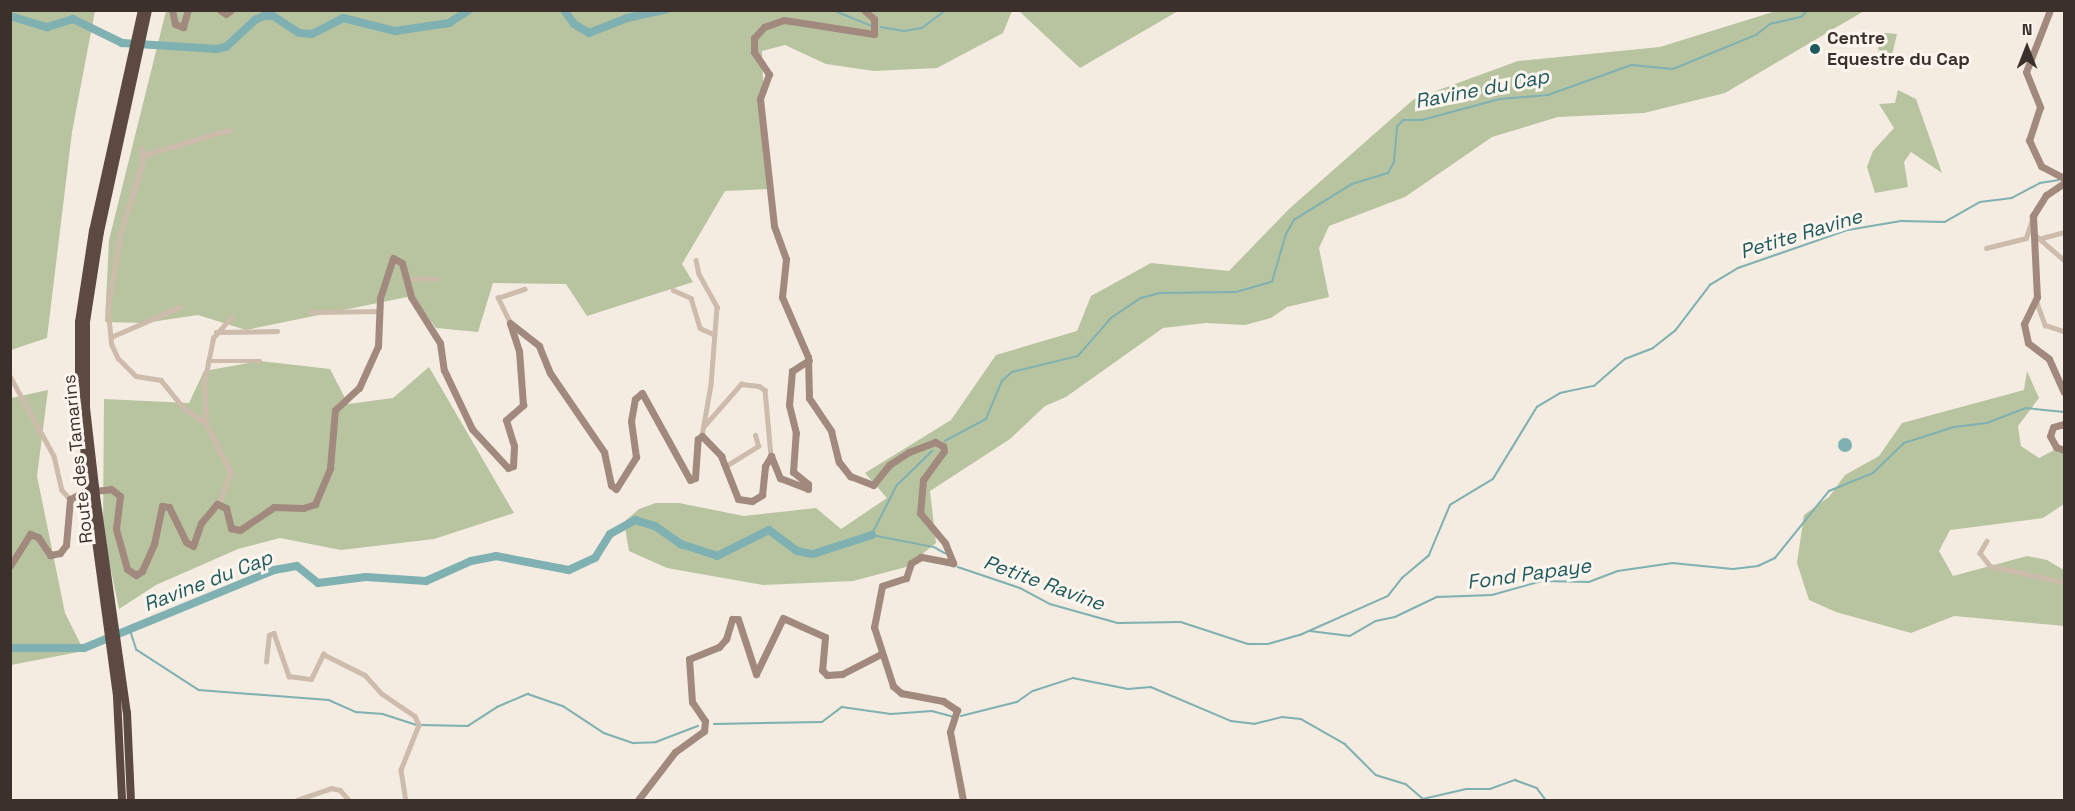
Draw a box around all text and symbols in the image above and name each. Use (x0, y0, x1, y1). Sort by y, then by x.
north arrow (1997, 18, 2057, 78)
text: N (2022, 19, 2032, 40)
place label: Centre Equestre du Cap (1827, 28, 1970, 70)
marker: Centre Equestre du Cap (1808, 42, 1822, 56)
water label: Ravine du Cap (1413, 64, 1551, 114)
water label: Petite Ravine (1737, 204, 1865, 264)
street label: Route des Tamarins (58, 373, 98, 545)
water label: Ravine du Cap (140, 545, 276, 617)
water label: Petite Ravine (980, 550, 1108, 616)
water label: Fond Papaye (1466, 553, 1592, 595)

